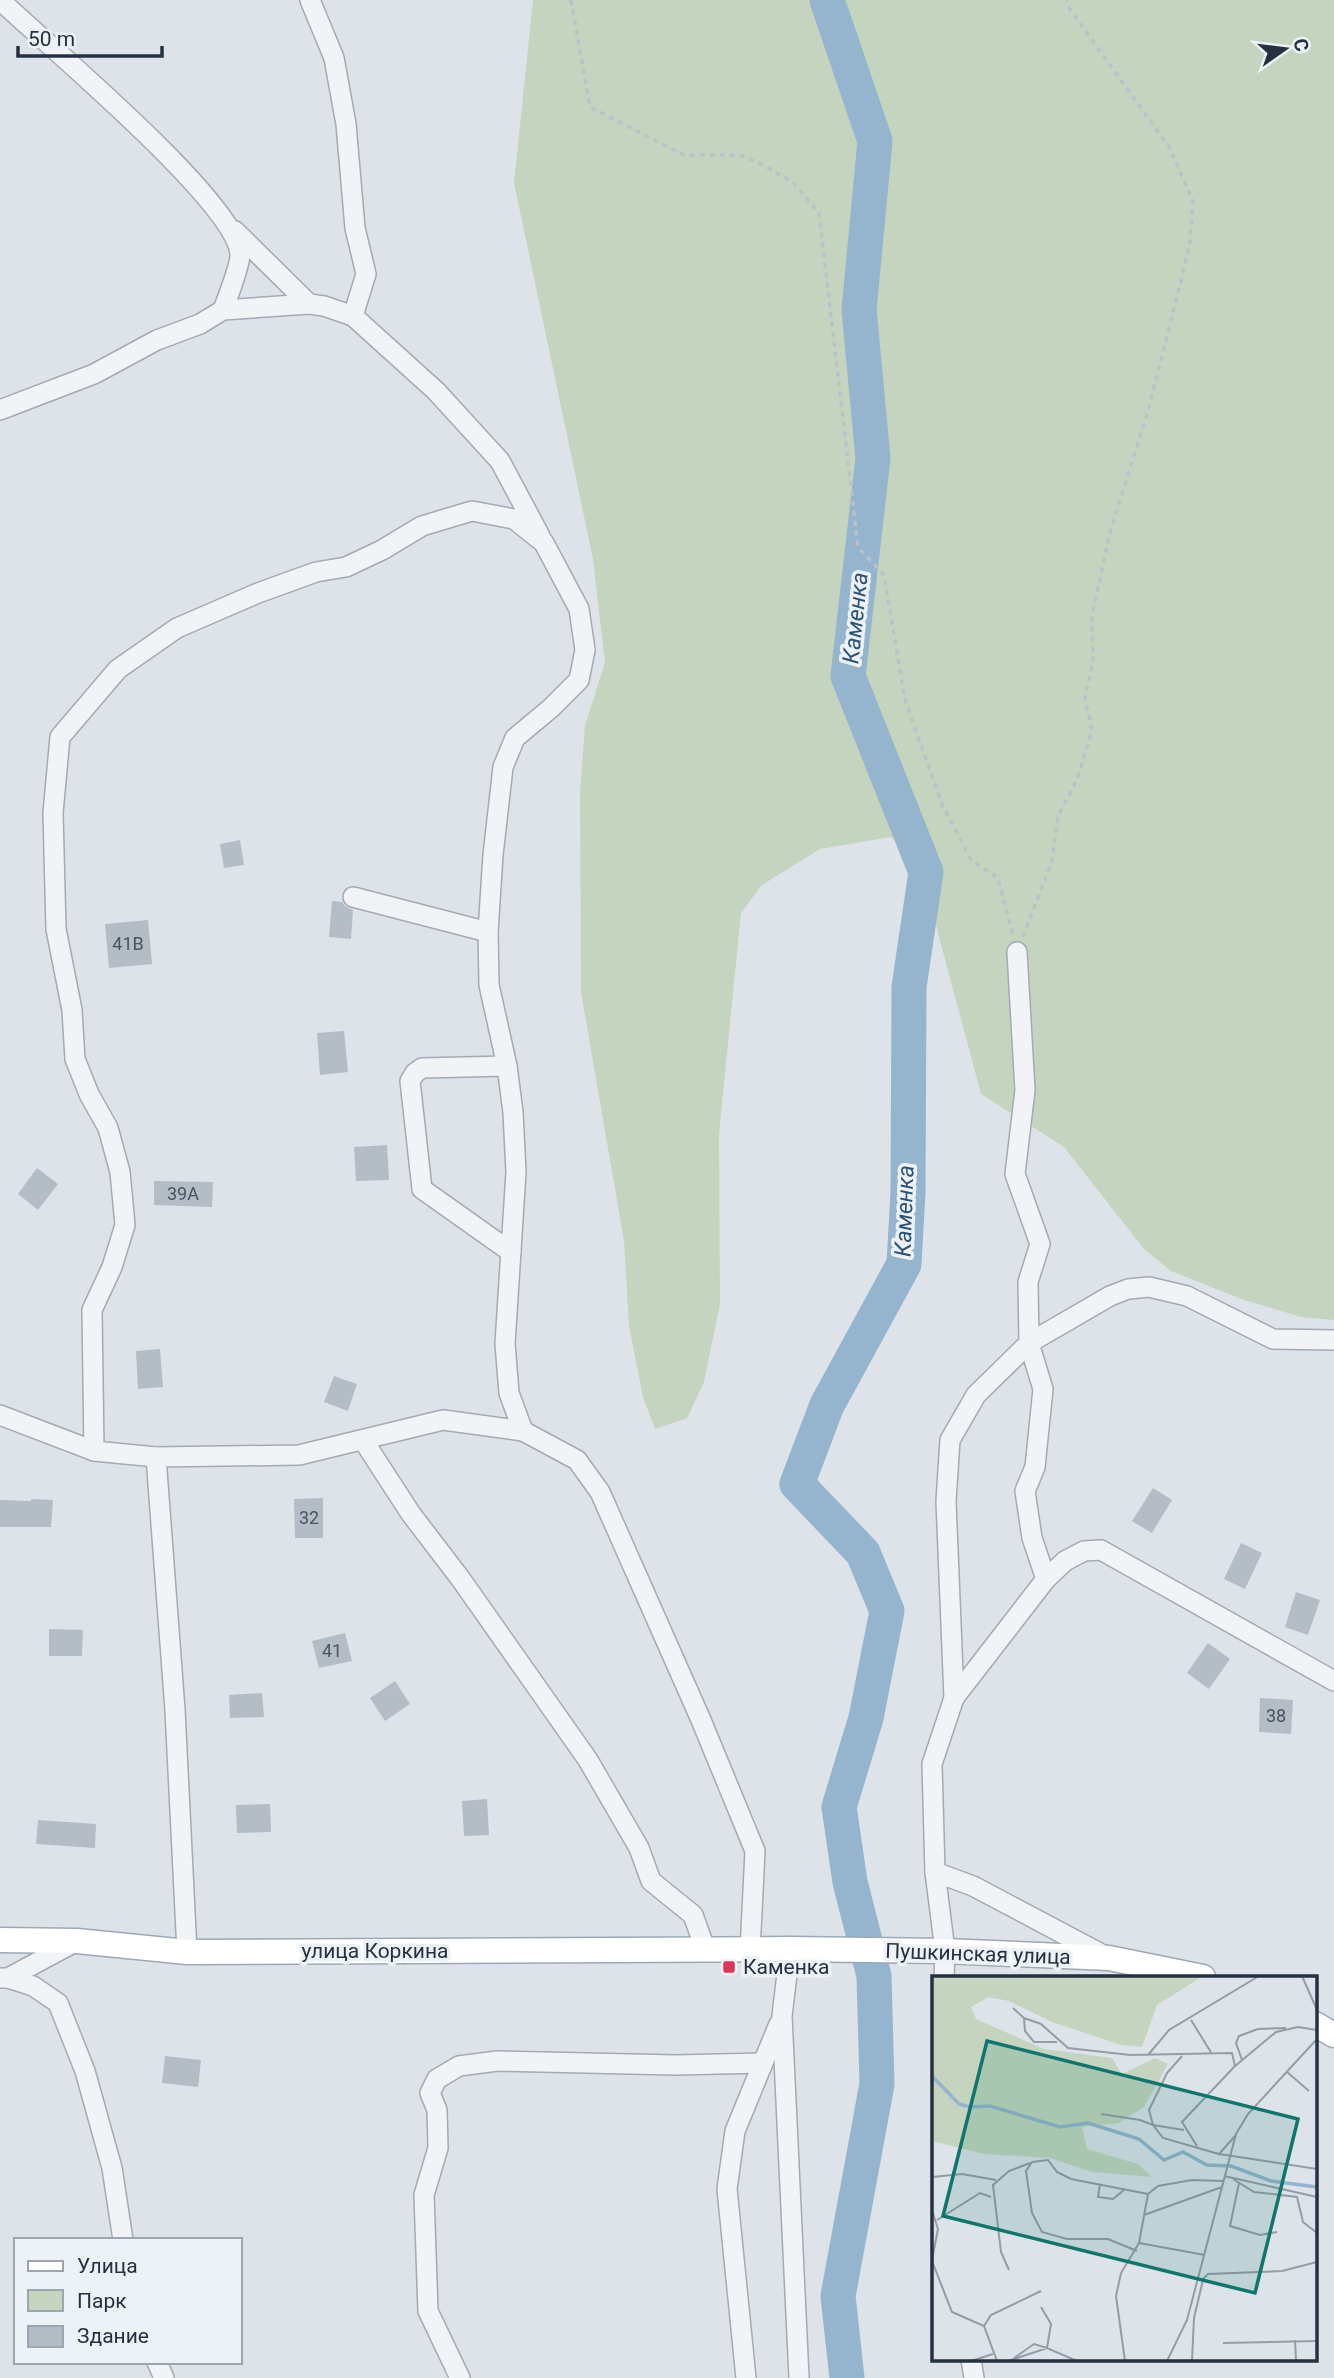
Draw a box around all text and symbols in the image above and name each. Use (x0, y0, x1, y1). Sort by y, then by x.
scale bar (18, 14, 161, 58)
north arrow (1250, 14, 1320, 84)
text: 50 m (28, 27, 75, 51)
text: С (1288, 36, 1314, 54)
water label: Каменка (837, 571, 874, 665)
house number: 41В (112, 933, 144, 954)
water label: Каменка (889, 1165, 920, 1257)
house number: 39А (167, 1183, 199, 1204)
house number: 32 (299, 1507, 319, 1528)
house number: 41 (322, 1640, 342, 1661)
house number: 38 (1266, 1705, 1286, 1726)
street label: улица Коркина (302, 1939, 448, 1963)
street label: Пушкинская улица (885, 1939, 1071, 1969)
place label: Каменка (743, 1955, 830, 1979)
marker: Каменка (721, 1959, 737, 1975)
inset map (932, 1976, 1316, 2360)
legend (14, 2238, 242, 2364)
text: Улица (77, 2254, 138, 2278)
text: Парк (77, 2289, 127, 2313)
text: Здание (77, 2324, 149, 2348)

